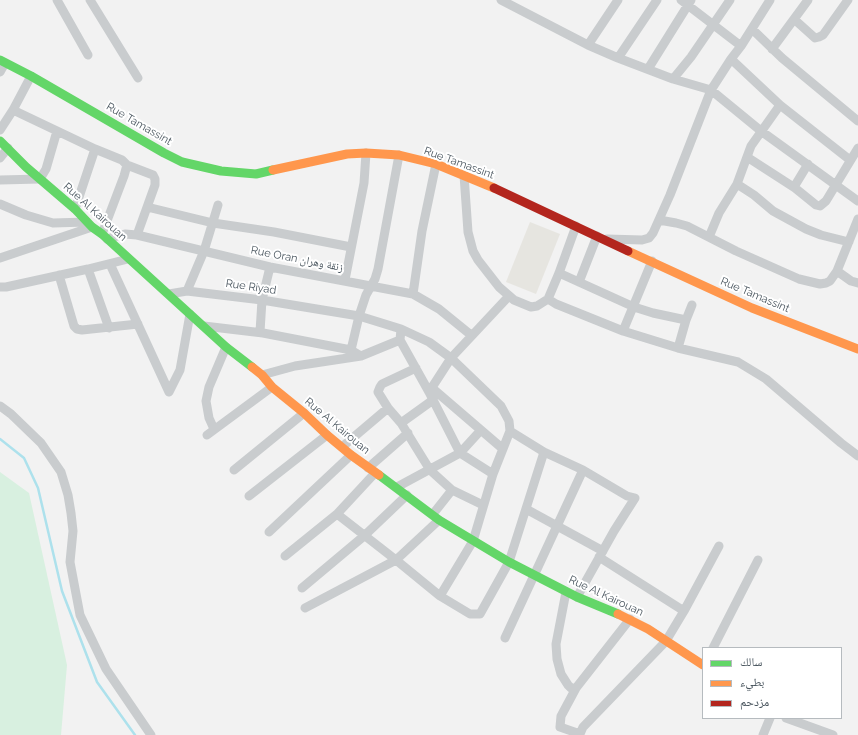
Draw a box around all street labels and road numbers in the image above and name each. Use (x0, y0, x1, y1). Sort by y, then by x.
street label: Rue Tamassint (104, 100, 174, 148)
street label: Rue Tamassint (422, 144, 496, 182)
street label: Rue Al Kairouan (61, 180, 129, 244)
street label: Rue Oran زنقة وهران (250, 244, 344, 274)
street label: Rue Tamassint (719, 275, 791, 315)
street label: Rue Riyad (225, 277, 277, 297)
street label: Rue Al Kairouan (302, 395, 372, 457)
street label: Rue Al Kairouan (567, 573, 645, 619)

